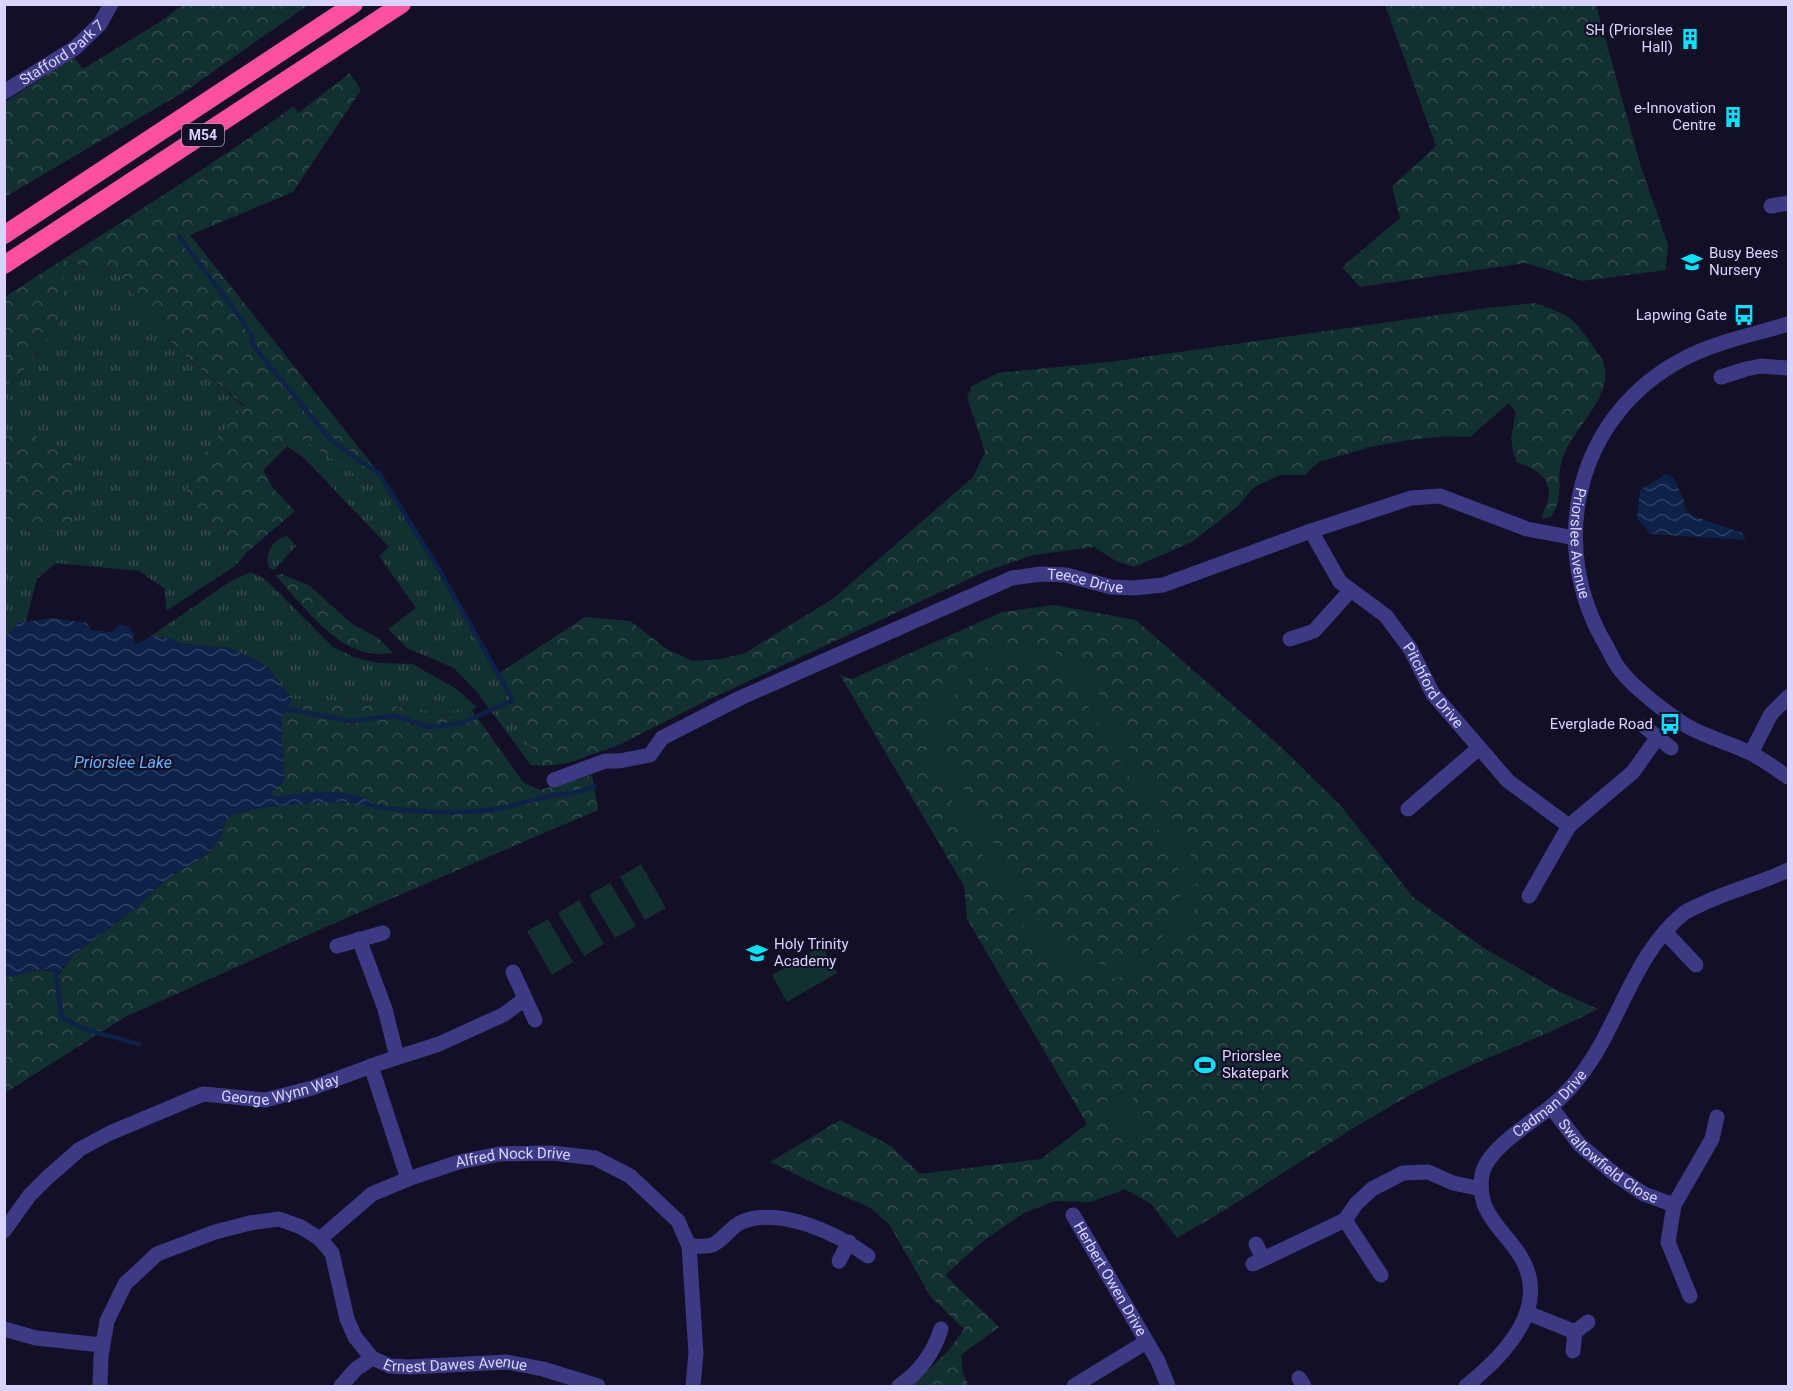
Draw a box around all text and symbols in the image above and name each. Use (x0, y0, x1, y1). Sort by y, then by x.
street label: Stafford Park 7 (16, 16, 108, 89)
place label: SH (Priorslee Hall) (1585, 21, 1673, 56)
building icon: SH (Priorslee Hall) (1678, 27, 1702, 51)
place label: e-Innovation Centre (1634, 99, 1716, 134)
building icon: e-Innovation Centre (1721, 105, 1745, 129)
road number: M54 (182, 124, 224, 146)
place label: Busy Bees Nursery (1709, 244, 1778, 279)
school or university icon: Busy Bees Nursery (1680, 250, 1704, 274)
bus stop icon: Lapwing Gate (1732, 303, 1756, 327)
place label: Lapwing Gate (1636, 306, 1727, 324)
street label: Priorslee Avenue (1566, 486, 1594, 601)
street label: Teece Drive (1047, 565, 1124, 597)
street label: Pitchford Drive (1399, 639, 1467, 732)
bus stop icon: Everglade Road (1658, 712, 1682, 736)
place label: Everglade Road (1550, 715, 1653, 733)
water label: Priorslee Lake (74, 753, 172, 772)
place label: Holy Trinity Academy (774, 935, 849, 970)
school or university icon: Holy Trinity Academy (745, 941, 769, 965)
place label: Priorslee Skatepark (1222, 1047, 1289, 1082)
sports icon: Priorslee Skatepark (1193, 1053, 1217, 1077)
street label: Cadman Drive (1509, 1066, 1590, 1141)
street label: George Wynn Way (220, 1070, 342, 1110)
street label: Swallowfield Close (1554, 1115, 1660, 1207)
street label: Alfred Nock Drive (454, 1144, 572, 1172)
street label: Herbert Owen Drive (1070, 1218, 1151, 1340)
street label: Ernest Dawes Avenue (380, 1352, 529, 1376)

